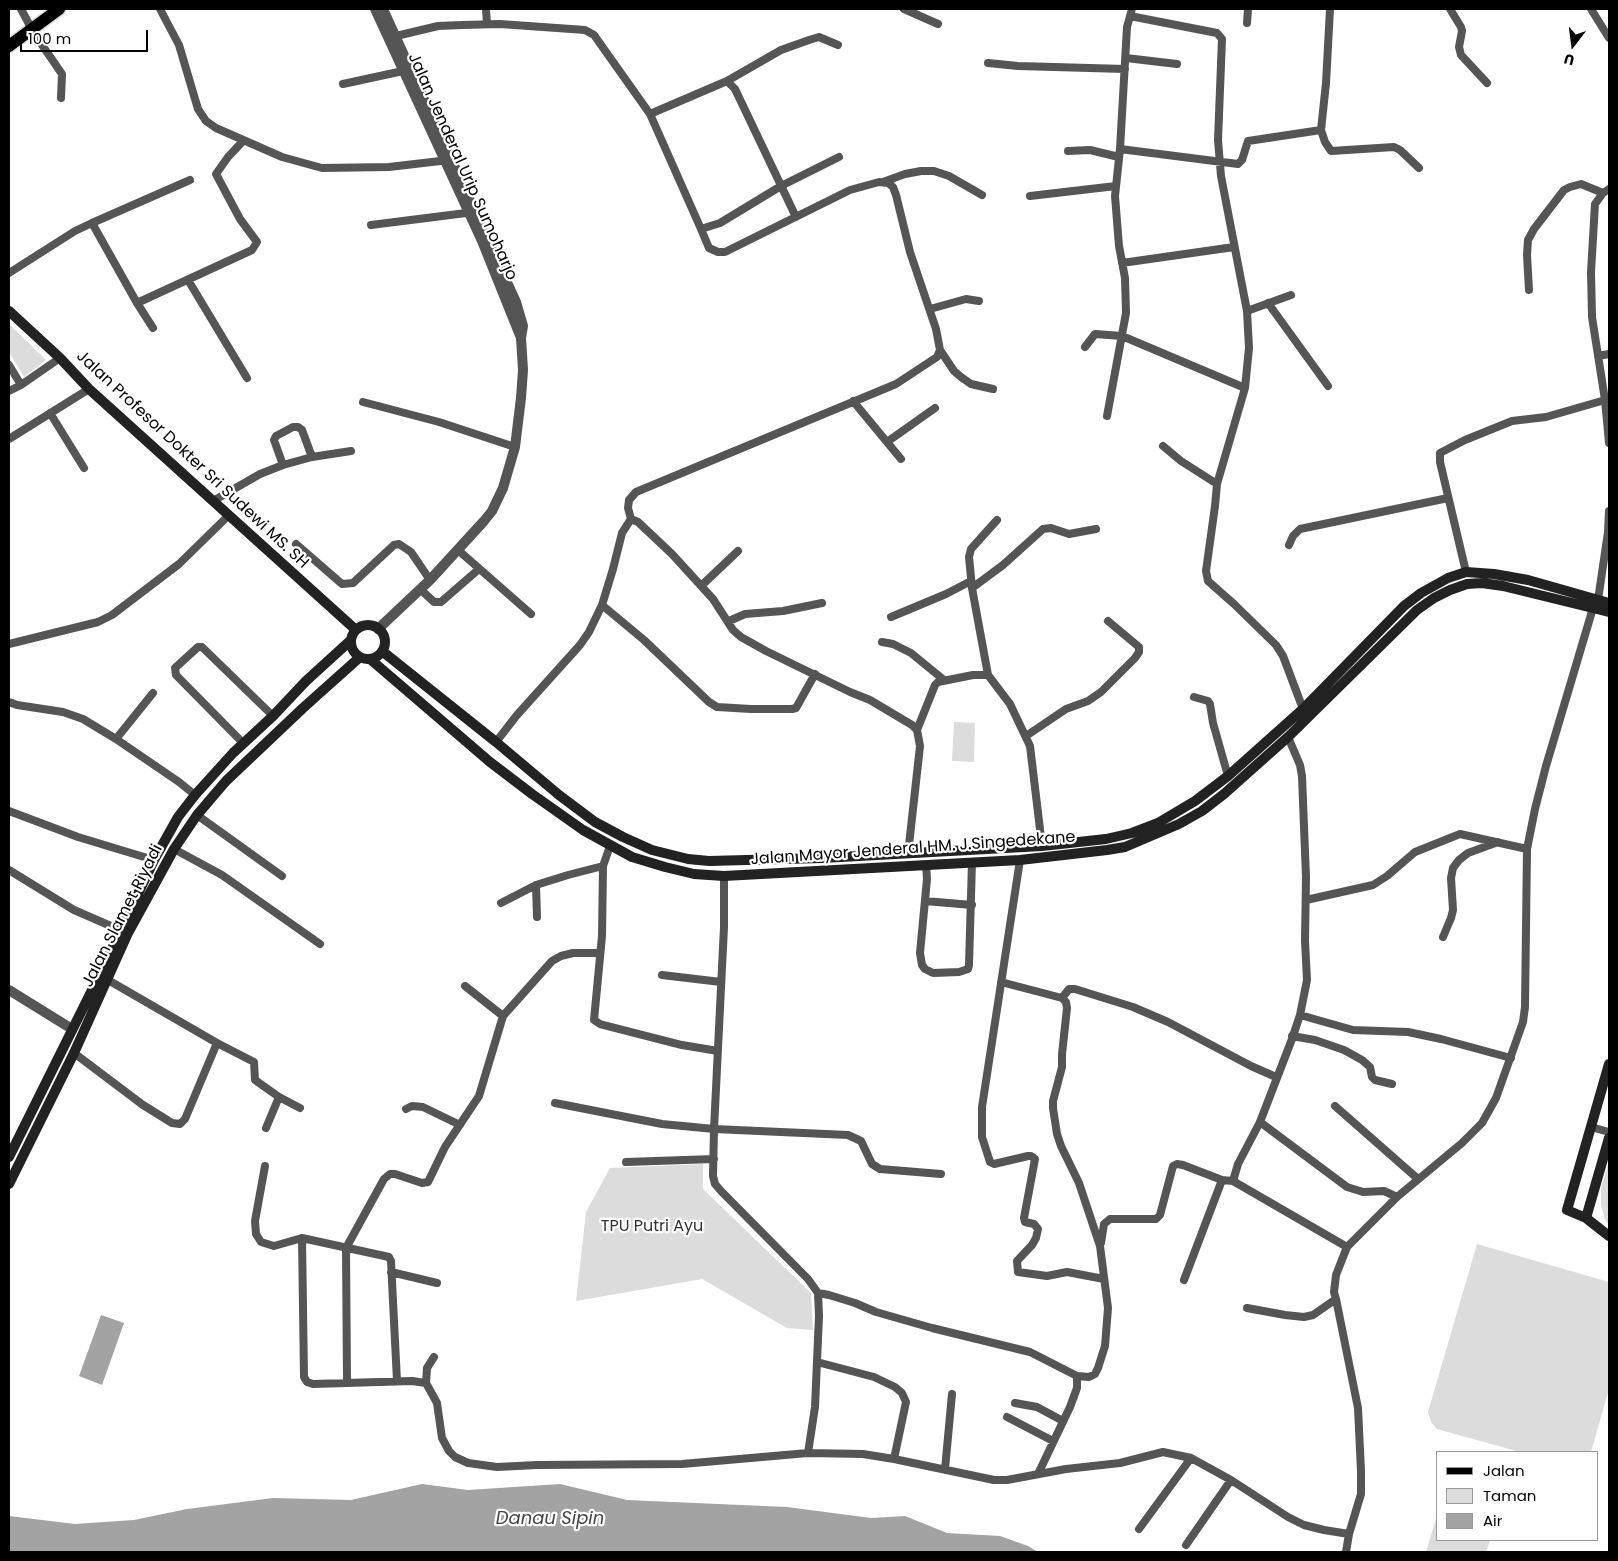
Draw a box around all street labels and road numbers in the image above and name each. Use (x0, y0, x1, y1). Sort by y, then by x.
street label: Jalan Jenderal Urip Sumoharjo (403, 51, 521, 283)
street label: Jalan Profesor Dokter Sri Sudewi MS. SH (72, 347, 312, 573)
street label: Jalan Mayor Jenderal HM. J.Singedekane (750, 828, 1076, 870)
street label: Jalan Slamet Riyadi (79, 842, 167, 990)

